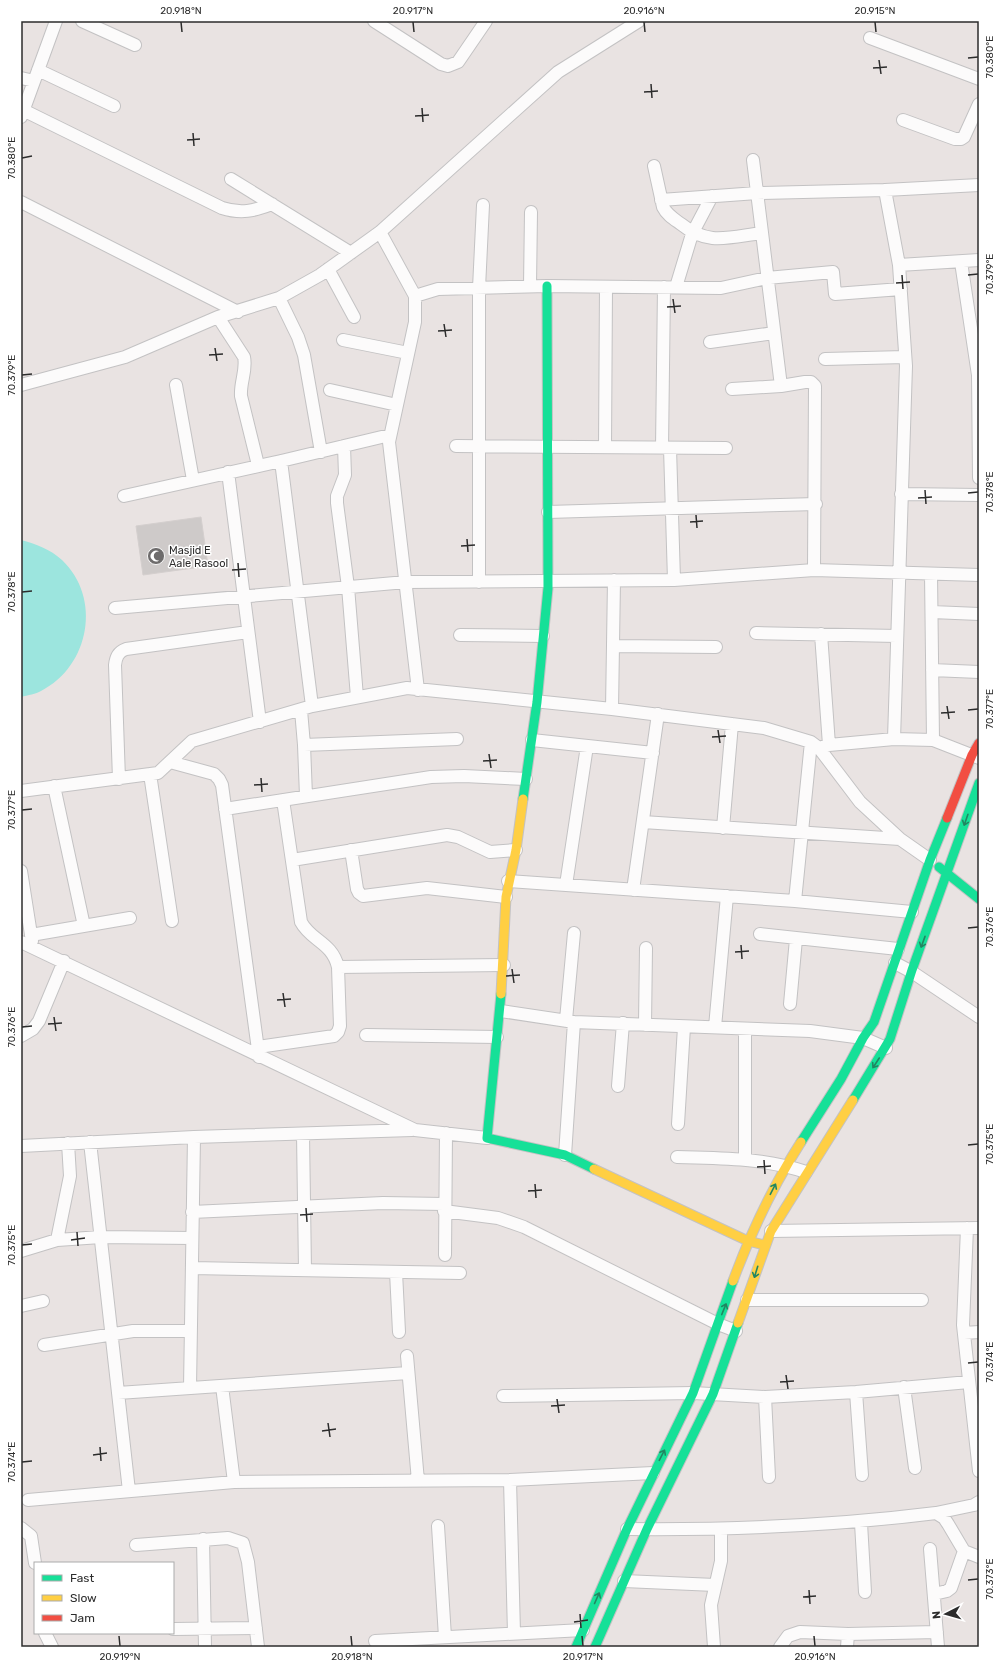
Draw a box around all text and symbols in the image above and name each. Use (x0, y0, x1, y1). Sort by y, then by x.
text: 20.918°N (160, 5, 202, 17)
text: 20.917°N (393, 5, 433, 17)
text: 20.916°N (623, 5, 665, 17)
text: 20.915°N (854, 5, 896, 17)
text: 70.380°E (984, 36, 996, 78)
text: 70.380°E (6, 137, 18, 179)
text: 70.379°E (984, 254, 996, 294)
text: 70.379°E (6, 355, 18, 395)
text: 70.378°E (984, 471, 996, 513)
place label: Masjid E Aale Rasool (169, 544, 228, 570)
mosque icon: Masjid E Aale Rasool (146, 546, 166, 566)
text: 70.378°E (6, 571, 18, 613)
text: 70.377°E (984, 689, 996, 729)
text: 70.377°E (6, 790, 18, 830)
one-way arrow (962, 813, 970, 825)
text: 70.376°E (984, 907, 996, 947)
one-way arrow (918, 936, 926, 948)
text: 70.376°E (6, 1007, 18, 1047)
one-way arrow (872, 1057, 880, 1068)
text: 70.375°E (984, 1124, 996, 1164)
one-way arrow (770, 1183, 778, 1195)
text: 70.375°E (6, 1225, 18, 1265)
one-way arrow (752, 1265, 759, 1278)
one-way arrow (721, 1304, 728, 1316)
text: 70.374°E (984, 1342, 996, 1382)
text: 70.374°E (6, 1442, 18, 1482)
one-way arrow (659, 1449, 666, 1461)
text: 70.373°E (984, 1559, 996, 1599)
legend (34, 1562, 174, 1634)
text: Fast (70, 1571, 94, 1585)
text: Slow (70, 1591, 97, 1605)
one-way arrow (593, 1593, 601, 1605)
north arrow (926, 1594, 966, 1634)
text: N (930, 1610, 943, 1620)
text: Jam (70, 1611, 95, 1625)
text: 20.919°N (99, 1651, 141, 1663)
text: 20.918°N (331, 1651, 373, 1663)
text: 20.917°N (563, 1651, 603, 1663)
text: 20.916°N (794, 1651, 836, 1663)

